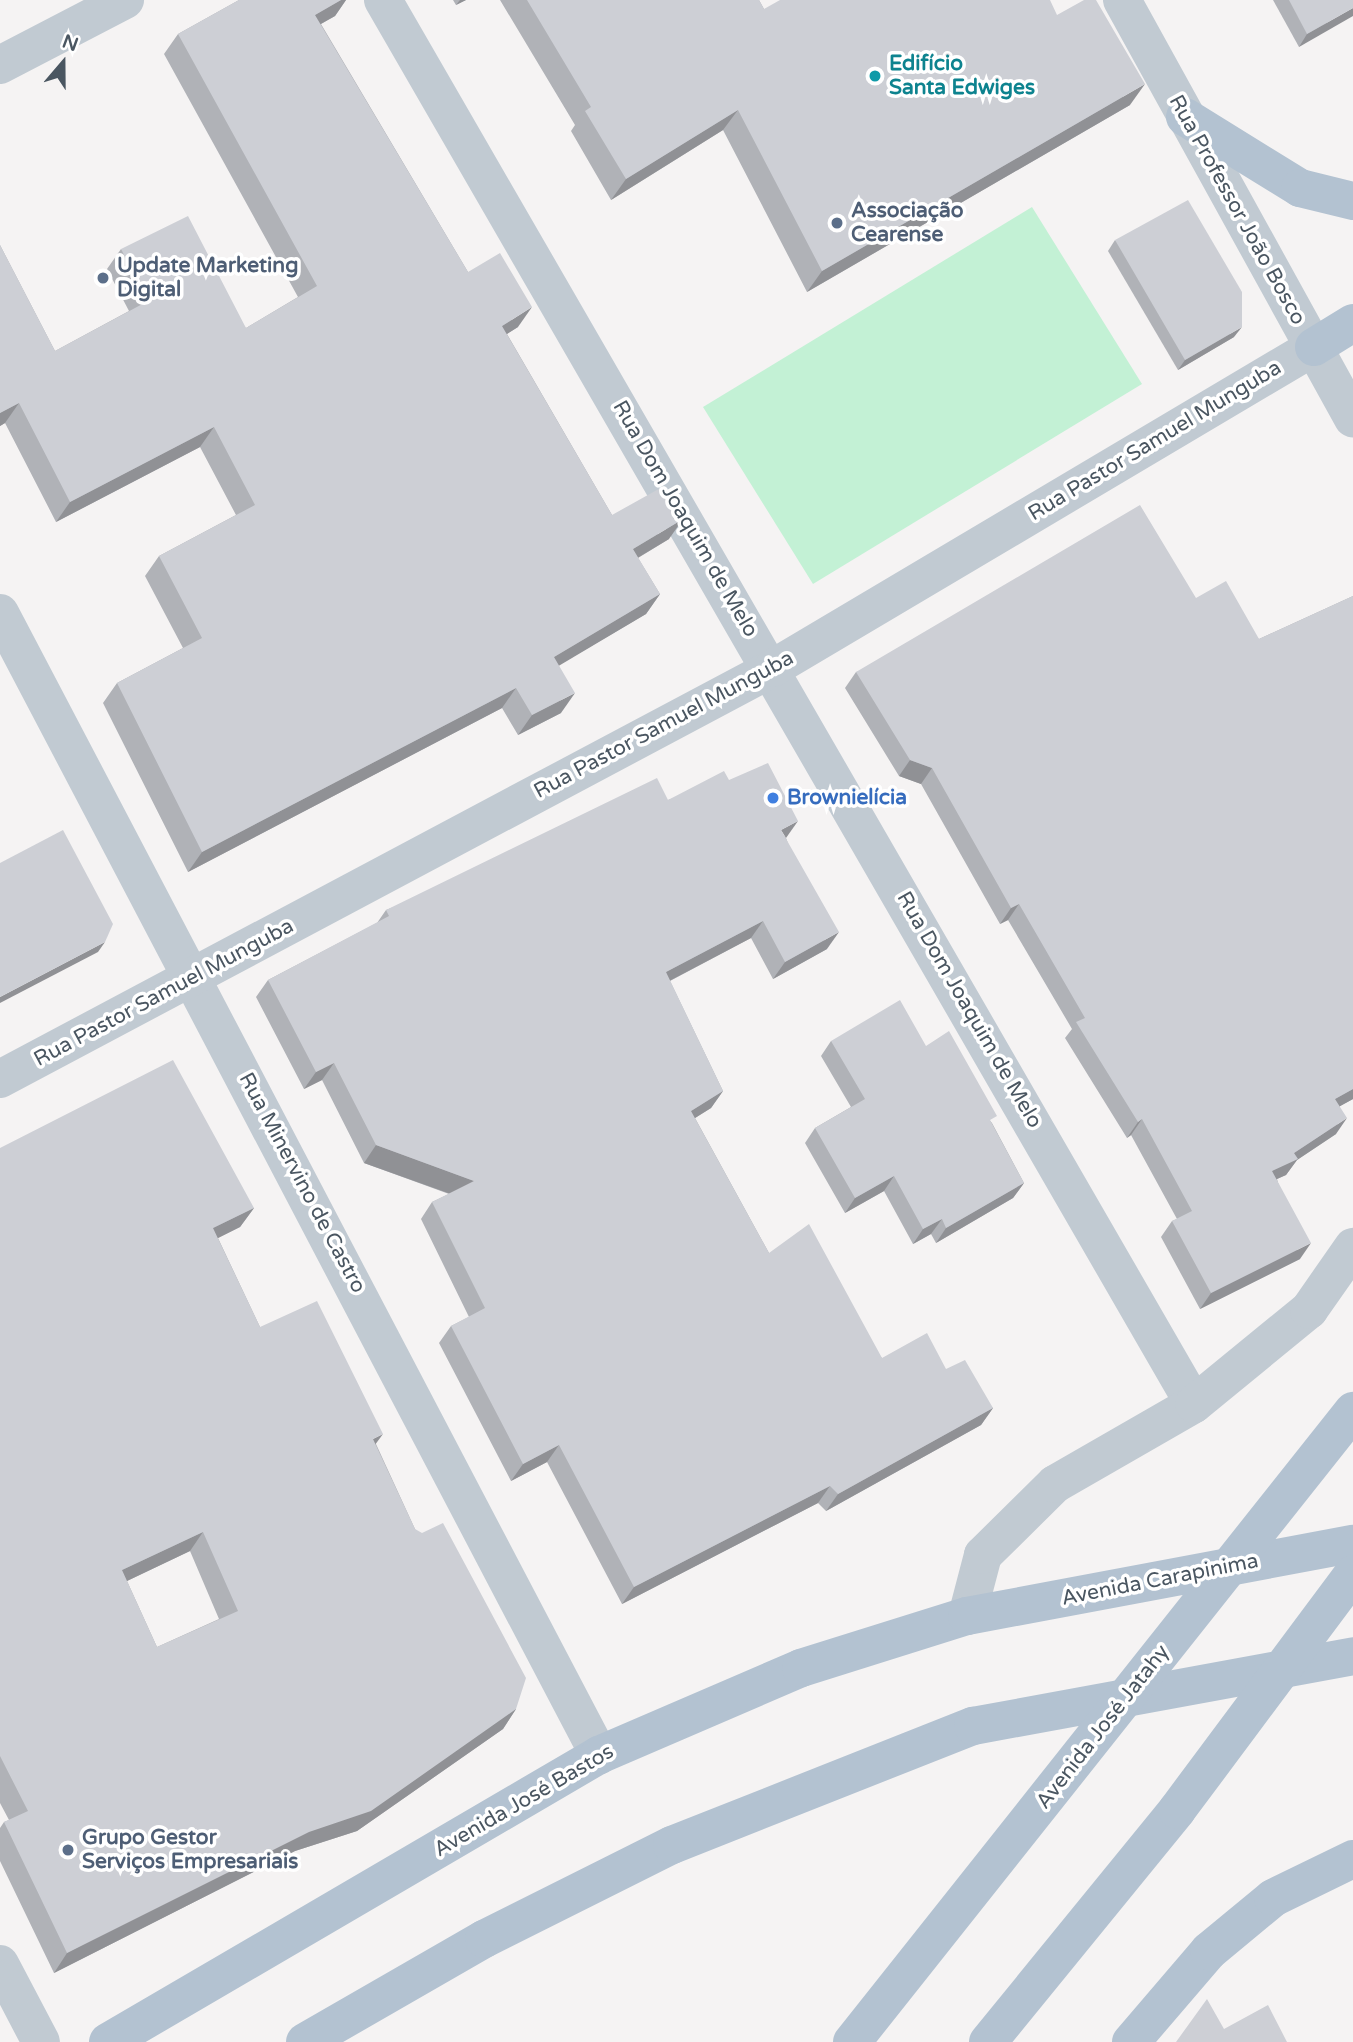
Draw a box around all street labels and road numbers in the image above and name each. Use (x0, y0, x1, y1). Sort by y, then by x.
street label: Rua Professor João Bosco (1163, 91, 1311, 329)
street label: Rua Pastor Samuel Munguba (1024, 355, 1286, 527)
street label: Rua Dom Joaquim de Melo (607, 396, 763, 642)
street label: Rua Pastor Samuel Munguba (530, 646, 798, 804)
street label: Rua Dom Joaquim de Melo (891, 887, 1047, 1133)
street label: Rua Pastor Samuel Munguba (30, 914, 298, 1072)
street label: Rua Minervino de Castro (233, 1069, 371, 1297)
street label: Avenida Carapinima (1059, 1549, 1261, 1611)
street label: Avenida José Jatahy (1031, 1640, 1175, 1814)
street label: Avenida José Bastos (430, 1739, 618, 1863)

